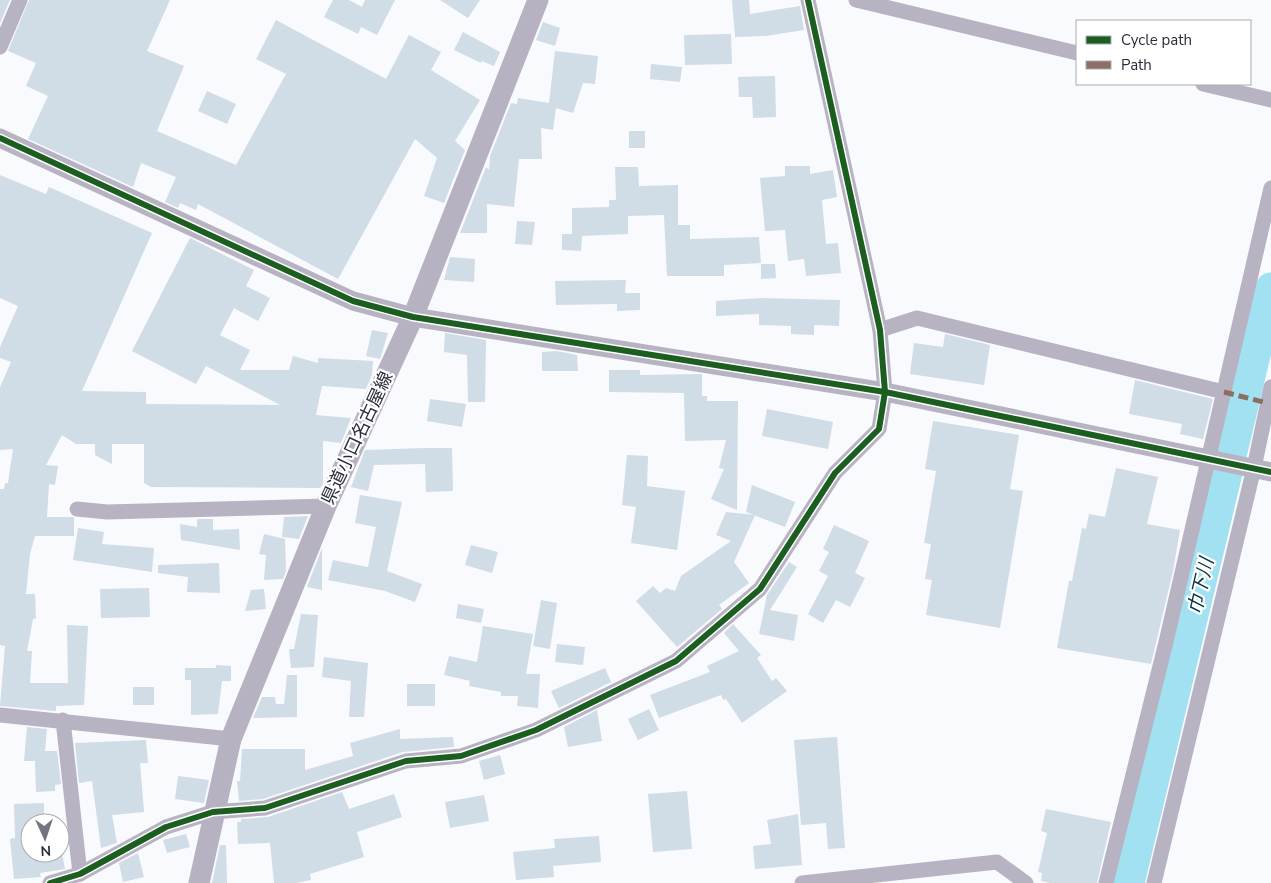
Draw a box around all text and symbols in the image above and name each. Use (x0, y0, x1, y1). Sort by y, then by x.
legend (1076, 20, 1251, 85)
text: Cycle path (1121, 30, 1192, 50)
text: Path (1121, 55, 1152, 75)
street label: 県道小口名古屋線 (316, 368, 398, 508)
water label: 巾下川 (1182, 554, 1221, 617)
north arrow (20, 813, 70, 863)
text: N (40, 841, 51, 860)

